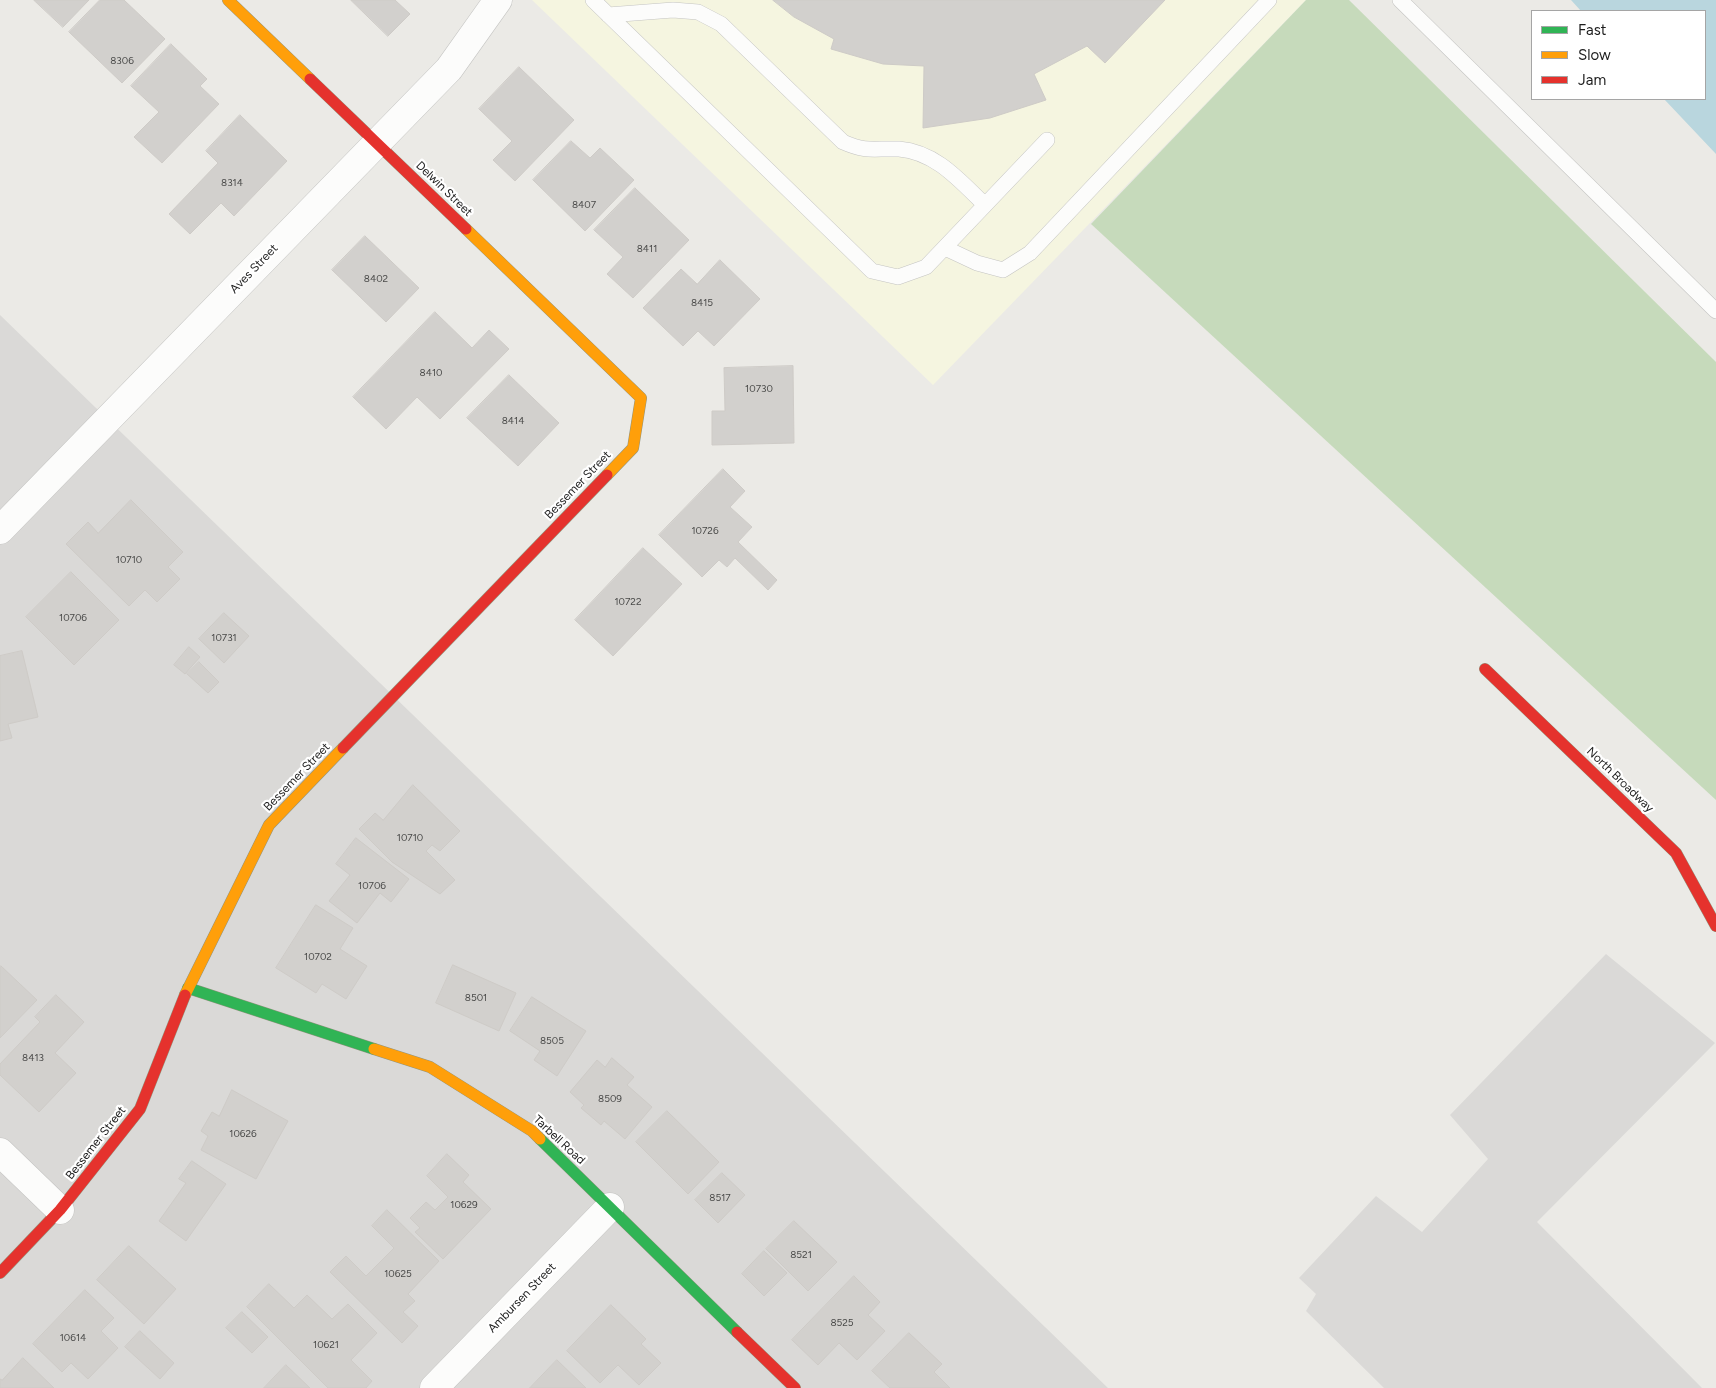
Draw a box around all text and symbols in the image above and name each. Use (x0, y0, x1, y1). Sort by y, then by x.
legend (1531, 10, 1706, 100)
text: Fast (1578, 21, 1606, 39)
text: Slow (1578, 46, 1611, 64)
house number: 8306 (110, 55, 134, 67)
text: Jam (1578, 71, 1606, 89)
street label: Delwin Street (413, 159, 475, 219)
house number: 8314 (221, 177, 243, 189)
house number: 8407 (572, 199, 596, 211)
street label: Aves Street (227, 241, 281, 297)
house number: 8411 (637, 243, 657, 255)
house number: 8402 (364, 273, 388, 285)
house number: 8415 (691, 297, 713, 309)
house number: 8410 (420, 367, 442, 379)
house number: 10730 (745, 383, 773, 395)
house number: 8414 (502, 415, 524, 427)
street label: Bessemer Street (542, 448, 614, 522)
house number: 10726 (691, 525, 719, 537)
house number: 10710 (116, 554, 142, 566)
house number: 10722 (614, 596, 642, 608)
house number: 10706 (59, 612, 87, 624)
house number: 10731 (211, 632, 237, 644)
street label: Bessemer Street (261, 740, 333, 814)
street label: North Broadway (1583, 744, 1657, 816)
house number: 10710 (397, 832, 423, 844)
house number: 10706 (358, 880, 386, 892)
house number: 10702 (304, 951, 332, 963)
house number: 8501 (465, 992, 487, 1004)
house number: 8505 (540, 1035, 564, 1047)
house number: 8413 (22, 1052, 44, 1064)
house number: 8509 (598, 1093, 622, 1105)
street label: Bessemer Street (63, 1104, 129, 1182)
street label: Tarbell Road (530, 1112, 588, 1168)
house number: 10626 (229, 1128, 257, 1140)
house number: 8517 (709, 1192, 731, 1204)
house number: 10629 (450, 1199, 478, 1211)
house number: 8521 (790, 1249, 812, 1261)
street label: Ambursen Street (485, 1260, 559, 1336)
house number: 10625 (384, 1268, 412, 1280)
house number: 8525 (830, 1317, 854, 1329)
house number: 10614 (60, 1332, 86, 1344)
house number: 10621 (313, 1339, 339, 1351)

